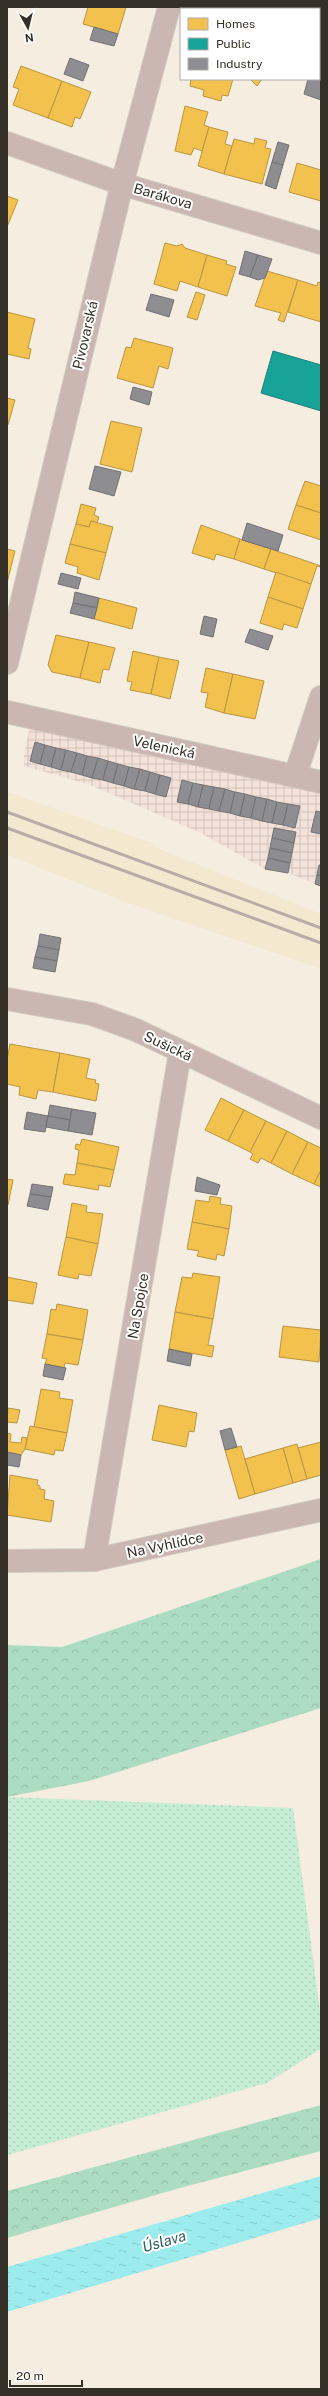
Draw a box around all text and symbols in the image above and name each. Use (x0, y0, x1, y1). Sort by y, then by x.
north arrow (8, 8, 48, 48)
legend (180, 8, 320, 80)
text: Homes (216, 17, 255, 31)
text: N (24, 31, 34, 44)
text: Public (216, 37, 251, 51)
text: Industry (216, 57, 263, 71)
street label: Barákova (132, 180, 194, 212)
street label: Pivovarská (69, 299, 101, 371)
street label: Velenická (132, 733, 196, 761)
street label: Sušická (142, 1028, 194, 1064)
street label: Na Spojce (124, 1272, 152, 1340)
street label: Na Vyhlídce (125, 1529, 205, 1561)
water label: Úslava (140, 2226, 188, 2255)
scale bar (10, 2362, 82, 2388)
text: 20 m (16, 2369, 44, 2383)

